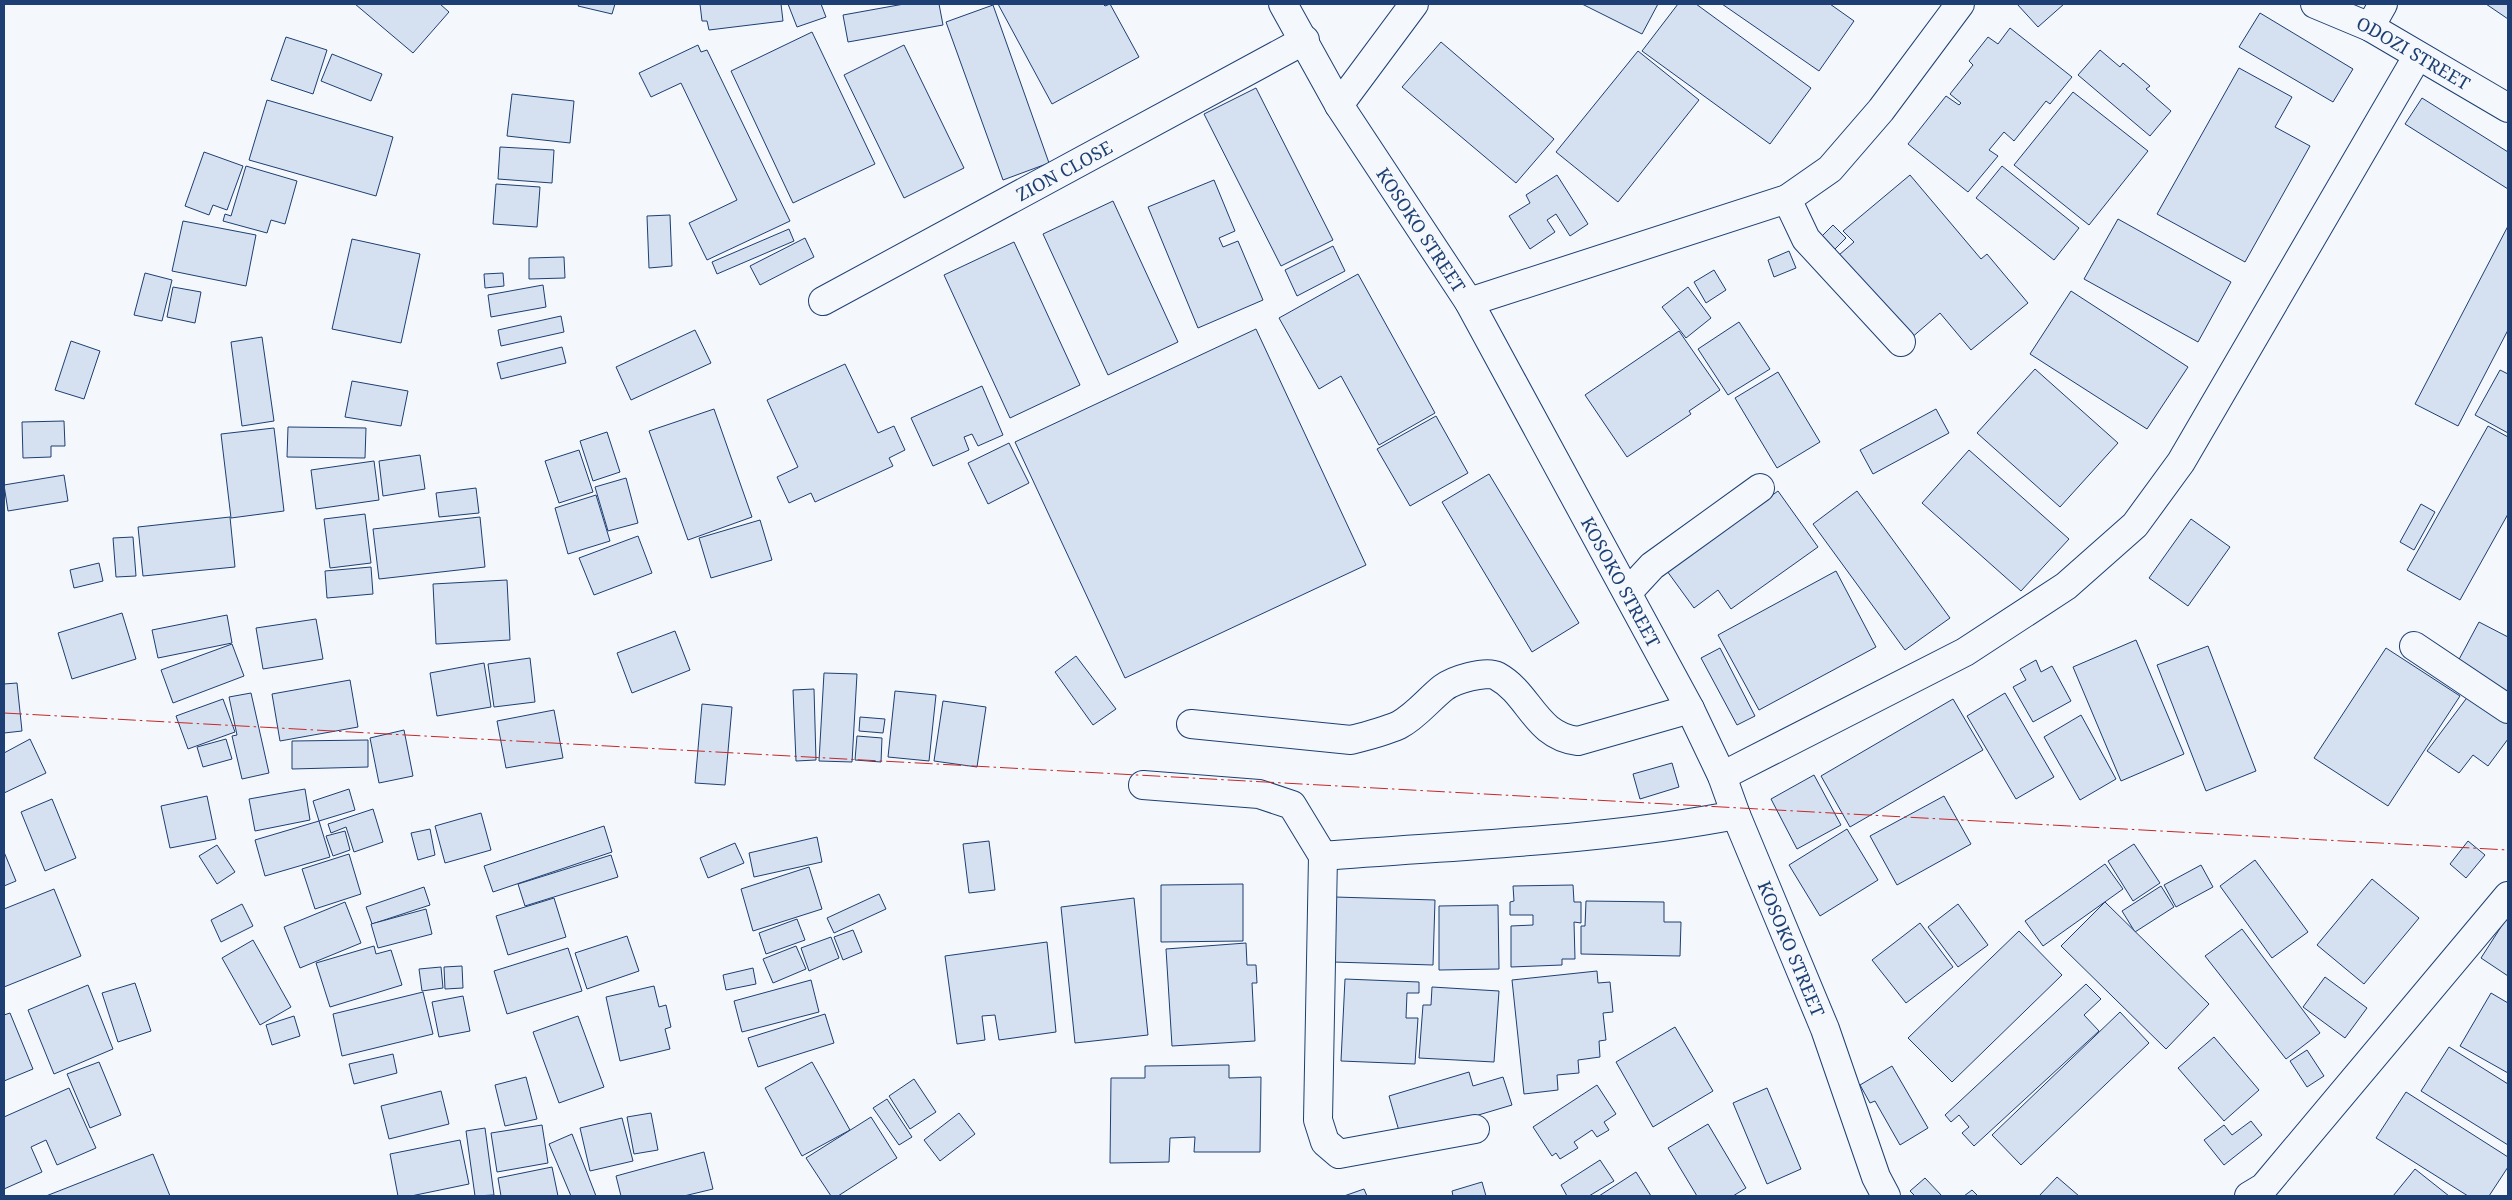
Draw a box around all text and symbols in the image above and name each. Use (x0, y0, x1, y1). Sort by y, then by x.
street label: ODOZI STREET (2353, 11, 2475, 95)
street label: ZION CLOSE (1012, 135, 1116, 206)
street label: KOSOKO STREET (1371, 163, 1471, 297)
street label: KOSOKO STREET (1576, 513, 1666, 651)
street label: KOSOKO STREET (1753, 877, 1830, 1020)

